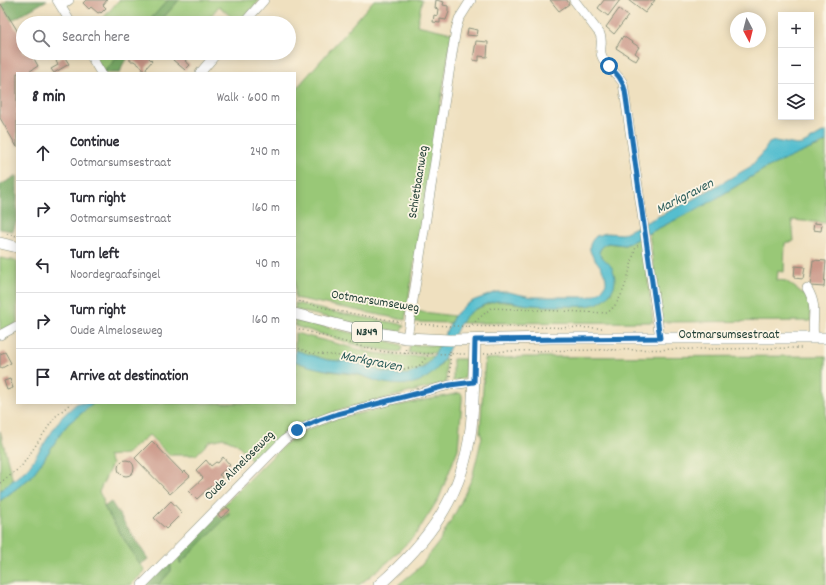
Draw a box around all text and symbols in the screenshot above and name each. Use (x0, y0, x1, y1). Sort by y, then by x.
north arrow (730, 12, 766, 48)
map controls (778, 12, 814, 120)
button: + (778, 12, 814, 48)
search box (16, 16, 296, 60)
icon: search (30, 27, 52, 49)
text: Search here (62, 27, 130, 49)
button: − (778, 48, 814, 84)
route start (600, 57, 618, 75)
button: layers (778, 84, 814, 120)
text: 8 min (32, 86, 65, 110)
text: Walk · 600 m (217, 89, 280, 108)
text: Continue (70, 132, 119, 154)
icon: ahead (32, 142, 54, 164)
text: 240 m (250, 143, 280, 162)
street label: Schietbaanweg (404, 144, 434, 220)
text: Ootmarsumsestraat (70, 154, 171, 173)
water label: Markgraven (653, 174, 718, 220)
text: Turn right (70, 188, 126, 210)
icon: right (32, 198, 54, 220)
text: 160 m (252, 199, 280, 218)
text: Ootmarsumsestraat (70, 210, 171, 229)
text: Turn left (70, 244, 119, 266)
icon: left (32, 254, 54, 276)
text: 40 m (256, 255, 280, 274)
text: Noordegraafsingel (70, 266, 160, 285)
street label: Ootmarsumseweg (330, 286, 421, 318)
text: Turn right (70, 300, 126, 322)
icon: right (32, 310, 54, 332)
text: 160 m (252, 311, 280, 330)
text: Oude Almeloseweg (70, 322, 163, 341)
road number: N349 (352, 322, 382, 342)
street label: Ootmarsumsestraat (678, 326, 780, 345)
water label: Markgraven (339, 346, 404, 378)
icon: arrive (32, 366, 54, 388)
text: Arrive at destination (70, 366, 188, 388)
route end (288, 421, 306, 439)
street label: Oude Almeloseweg (201, 426, 280, 505)

